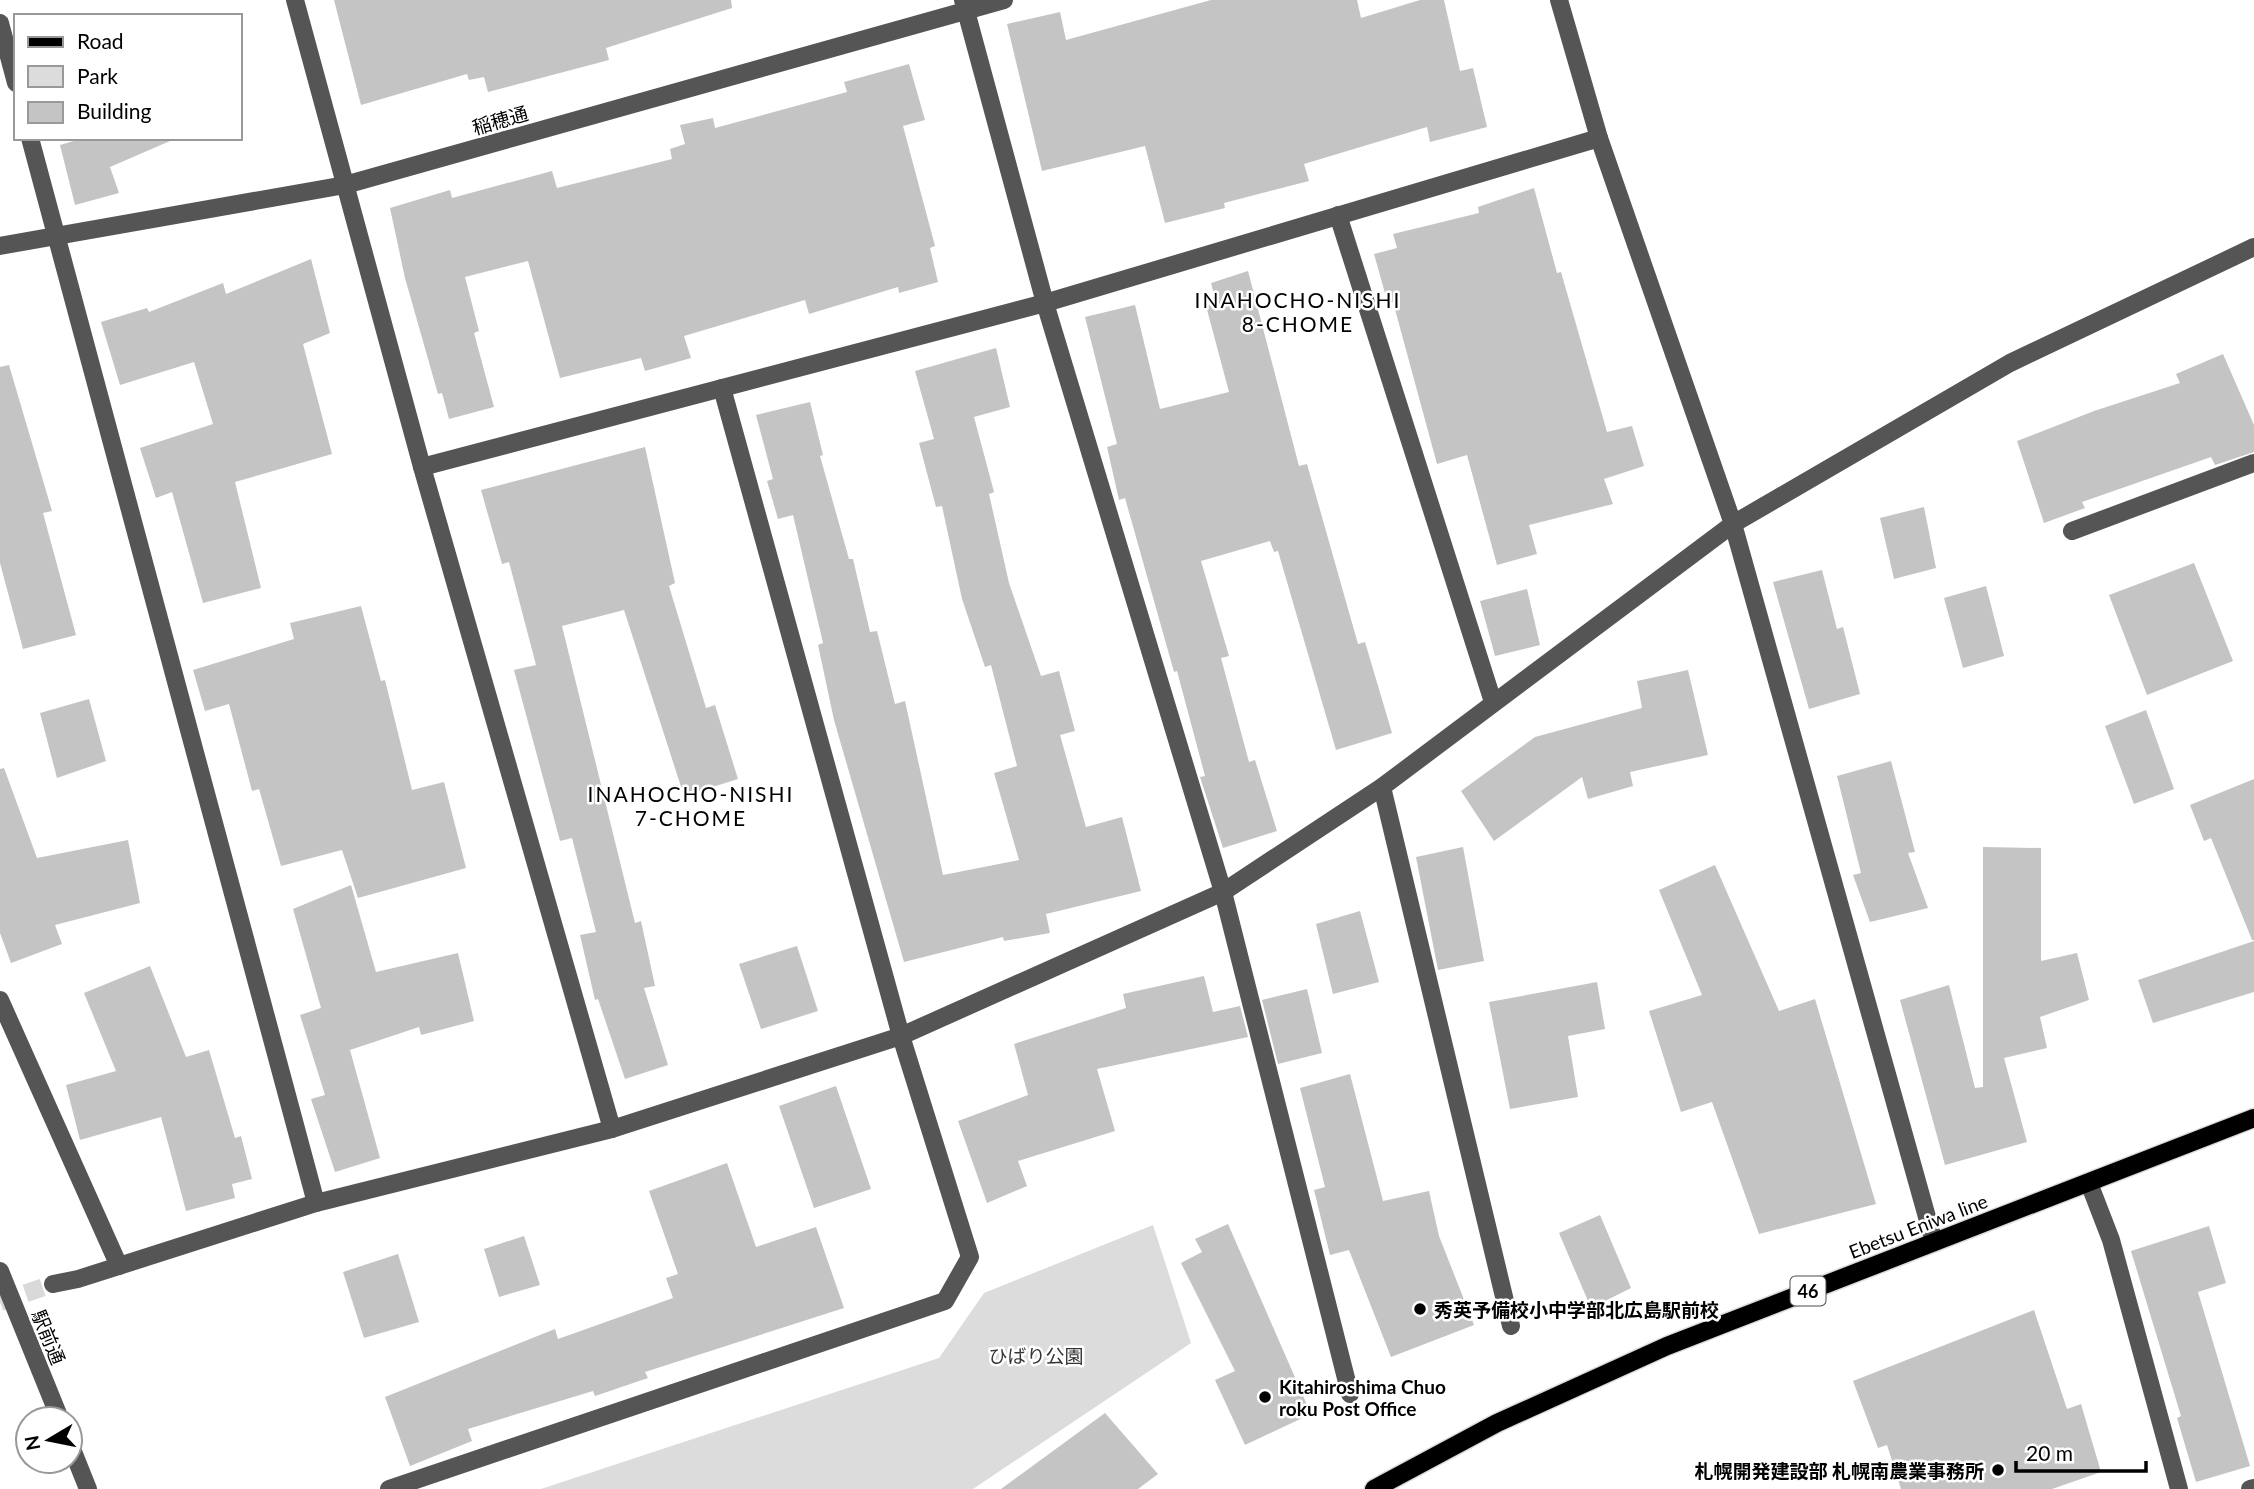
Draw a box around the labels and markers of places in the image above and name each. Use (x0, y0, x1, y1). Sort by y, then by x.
place label: 秀英予備校小中学部北広島駅前校 (1434, 1298, 1719, 1321)
marker: 秀英予備校小中学部北広島駅前校 (1412, 1301, 1428, 1317)
place label: Kitahiroshima Chuo roku Post Office (1279, 1375, 1446, 1420)
marker: Kitahiroshima Chuo roku Post Office (1257, 1389, 1273, 1405)
place label: 札幌開発建設部 札幌南農業事務所 (1694, 1459, 1984, 1482)
marker: 札幌開発建設部 札幌南農業事務所 (1990, 1462, 2006, 1478)

